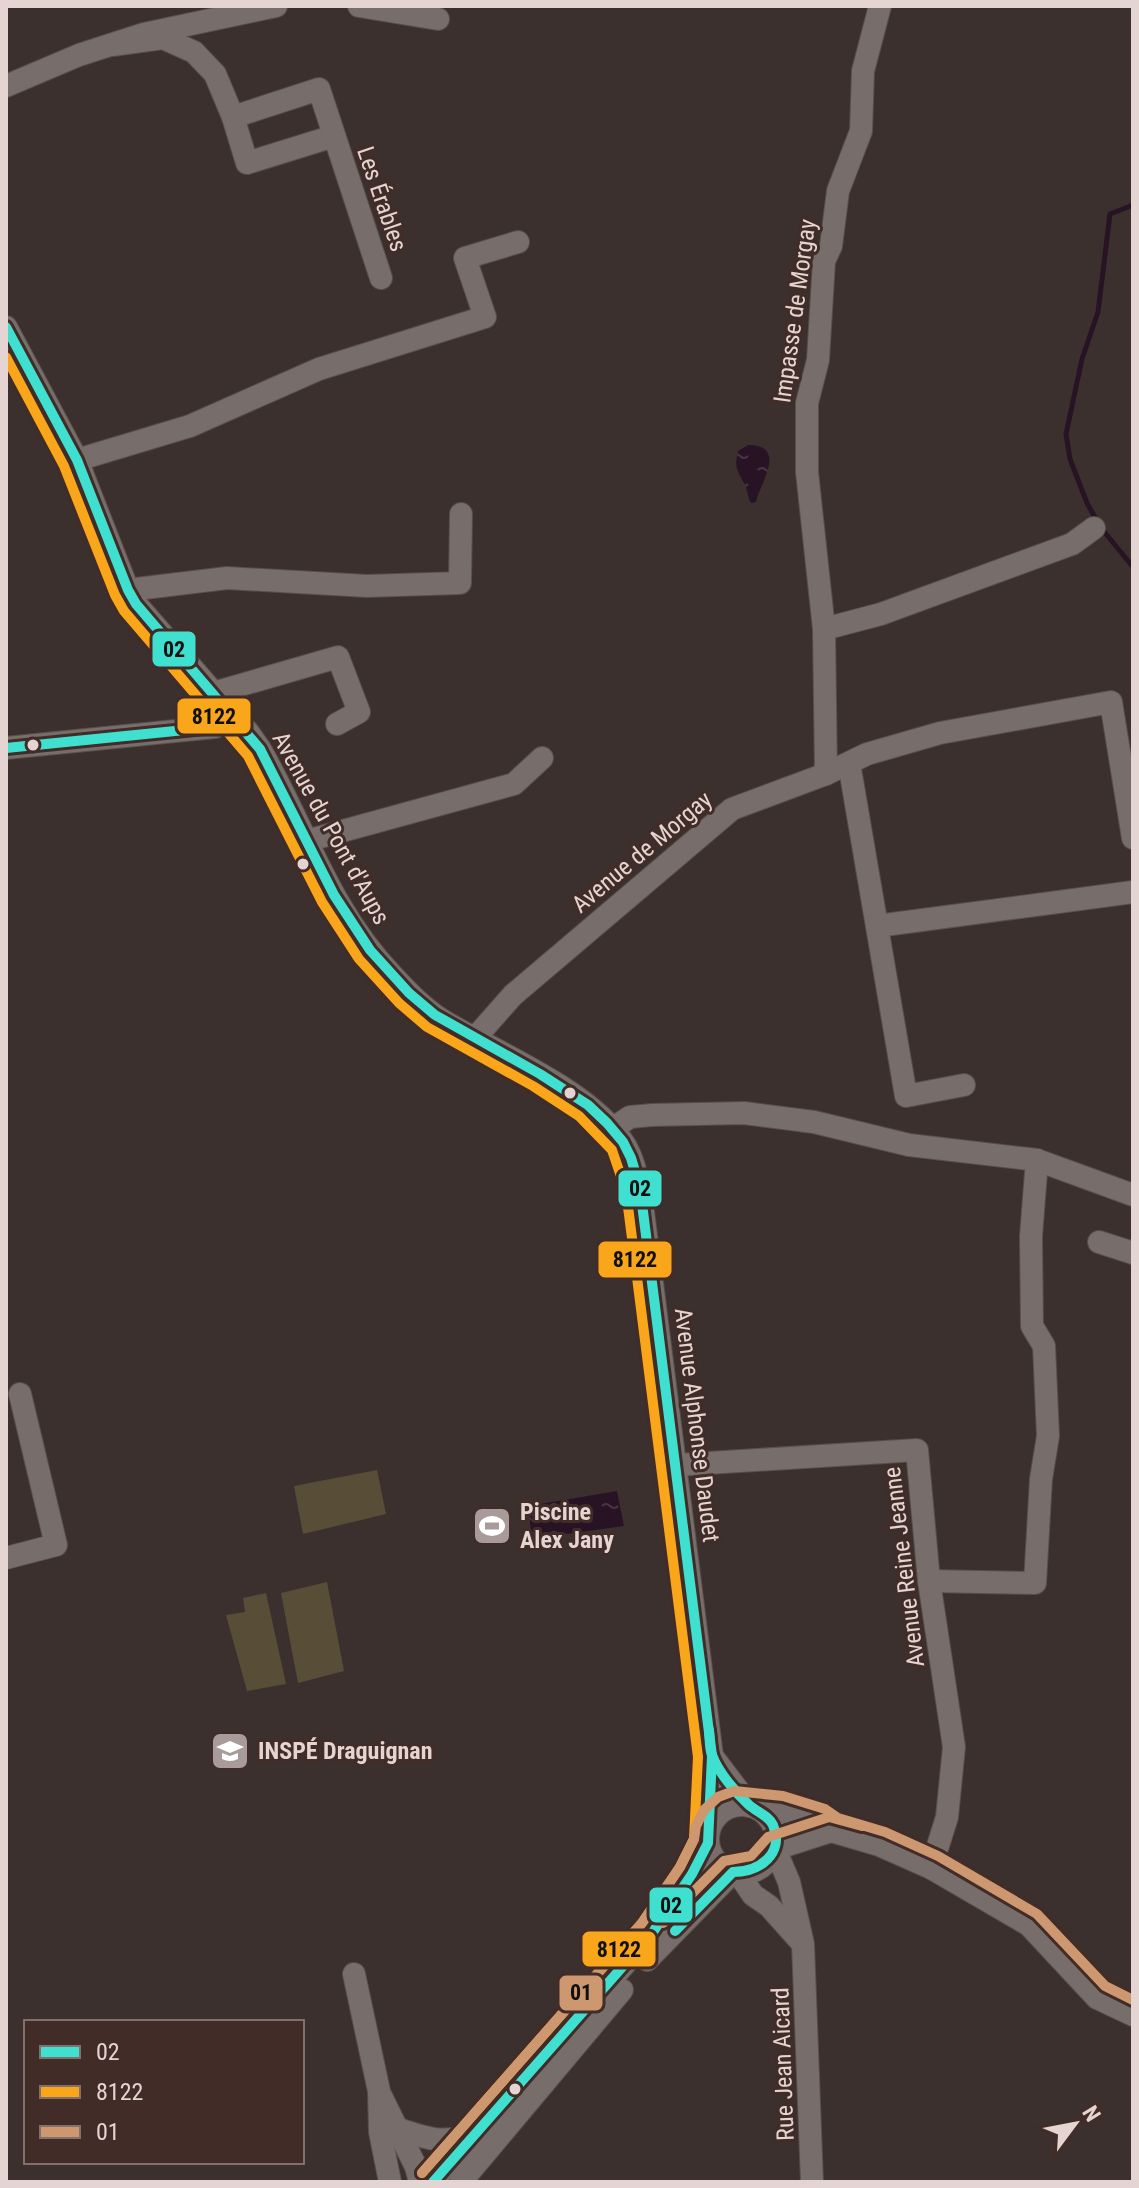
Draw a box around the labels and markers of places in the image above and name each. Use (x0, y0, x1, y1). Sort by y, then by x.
unlabelled marker (25, 737, 41, 753)
unlabelled marker (295, 856, 311, 872)
unlabelled marker (562, 1085, 578, 1101)
place label: Piscine Alex Jany (520, 1498, 614, 1554)
sports icon: Piscine Alex Jany (471, 1505, 513, 1547)
school or university icon: INSPÉ Draguignan (209, 1730, 251, 1772)
place label: INSPÉ Draguignan (258, 1737, 432, 1765)
unlabelled marker (507, 2081, 523, 2097)

